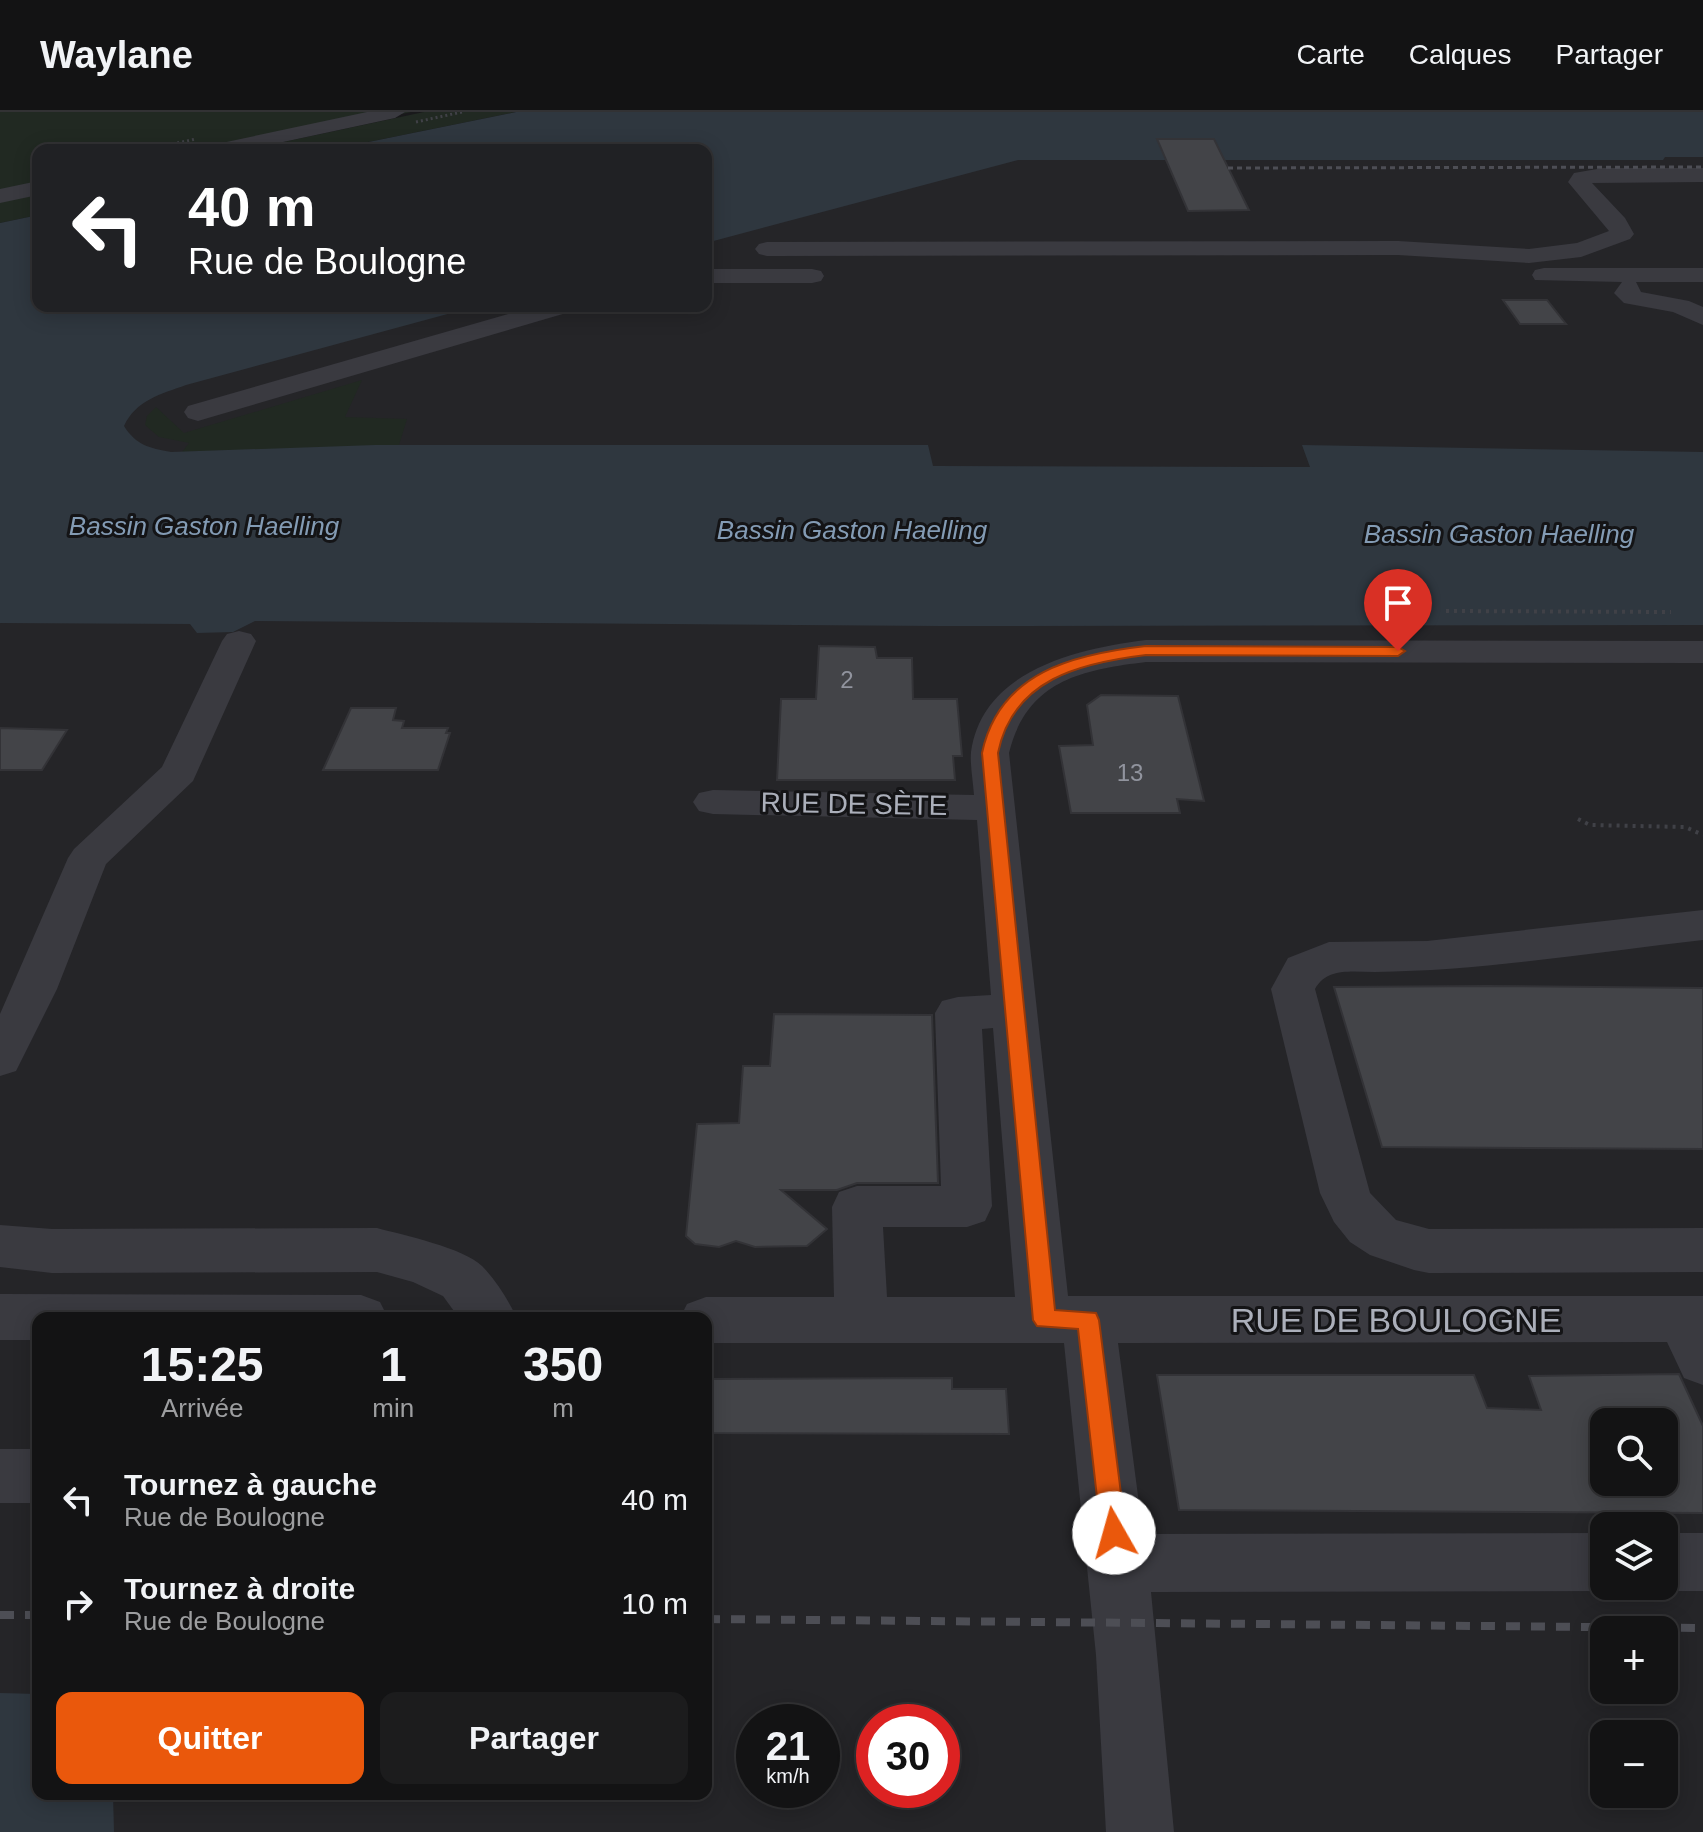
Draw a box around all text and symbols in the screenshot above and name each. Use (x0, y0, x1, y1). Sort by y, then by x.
text: Waylane (40, 34, 193, 76)
text: Carte (1296, 39, 1365, 70)
text: Calques (1409, 39, 1512, 70)
text: Partager (1556, 39, 1663, 70)
text: 40 m (188, 175, 316, 238)
icon: left (56, 176, 160, 280)
text: Rue de Boulogne (188, 241, 466, 282)
water label: Bassin Gaston Haelling (69, 511, 340, 541)
water label: Bassin Gaston Haelling (717, 515, 988, 545)
water label: Bassin Gaston Haelling (1364, 519, 1635, 549)
pin (1364, 569, 1432, 651)
icon: arrive (1376, 581, 1420, 625)
house number: 2 (840, 666, 854, 693)
house number: 13 (1117, 759, 1143, 786)
street label: RUE DE SÈTE (760, 787, 948, 821)
street label: RUE DE BOULOGNE (1231, 1301, 1561, 1339)
text: 15:25 (141, 1338, 264, 1391)
text: 1 (380, 1338, 407, 1391)
text: 350 (523, 1338, 603, 1391)
text: Arrivée (161, 1393, 243, 1423)
text: min (372, 1393, 414, 1423)
text: m (552, 1393, 574, 1423)
map controls (1590, 1408, 1678, 1808)
button: search (1590, 1408, 1678, 1496)
text: Tournez à gauche (124, 1468, 377, 1501)
icon: left (56, 1478, 100, 1522)
text: 40 m (621, 1483, 688, 1516)
position arrow (1072, 1491, 1156, 1575)
text: Rue de Boulogne (124, 1502, 325, 1532)
button: layers (1590, 1512, 1678, 1600)
text: Tournez à droite (124, 1572, 355, 1605)
icon: right (56, 1582, 100, 1626)
text: 10 m (621, 1587, 688, 1620)
text: Rue de Boulogne (124, 1606, 325, 1636)
button: + (1590, 1616, 1678, 1704)
button: Quitter (56, 1692, 364, 1784)
button: Partager (380, 1692, 688, 1784)
speed limit sign: 30 (856, 1704, 960, 1808)
button: − (1590, 1720, 1678, 1808)
text: 21 (766, 1724, 810, 1768)
text: km/h (766, 1765, 810, 1787)

